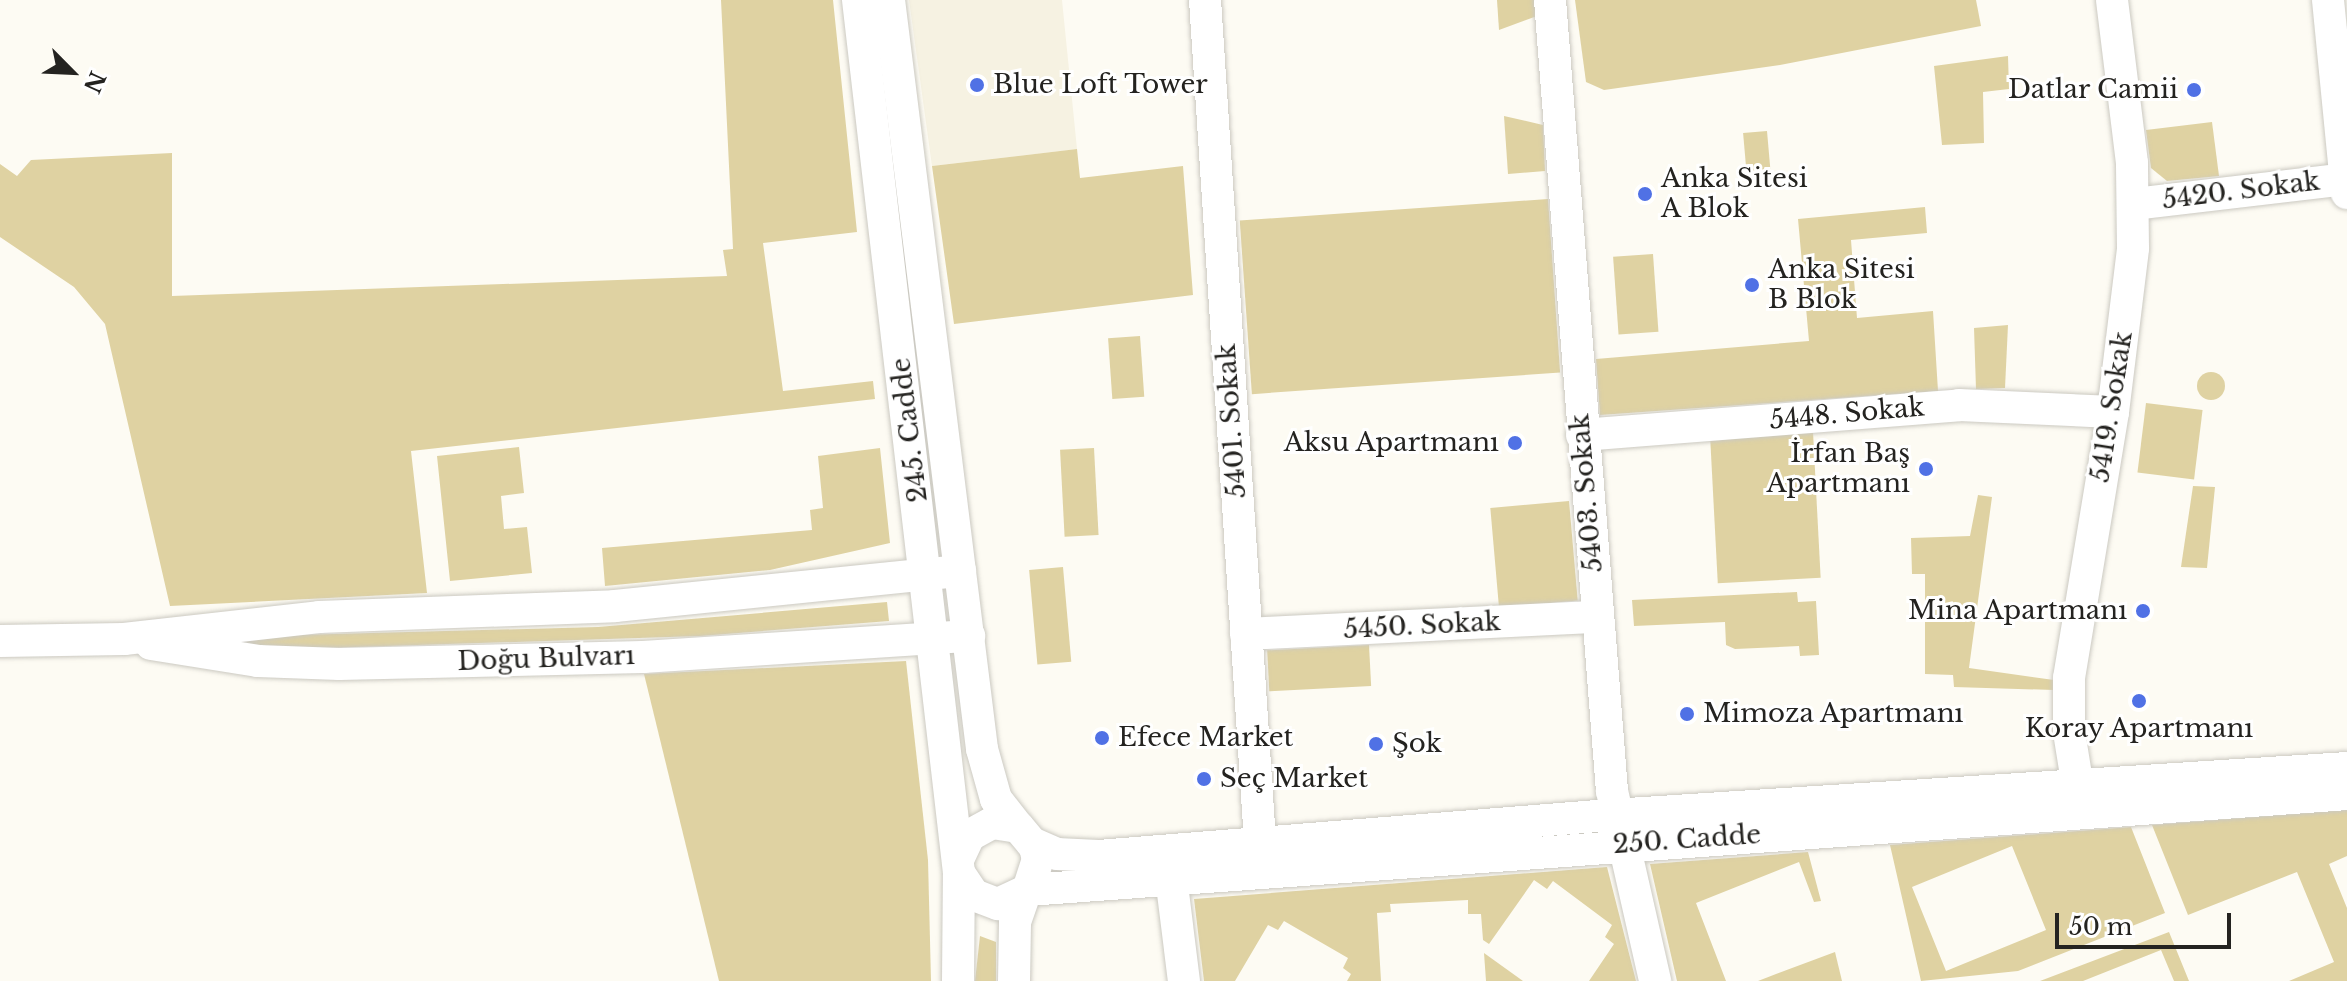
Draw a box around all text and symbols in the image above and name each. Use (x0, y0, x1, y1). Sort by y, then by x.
north arrow (32, 32, 112, 112)
text: N (78, 67, 111, 97)
place label: Blue Loft Tower (993, 69, 1209, 101)
place label: Datlar Camii (2007, 74, 2178, 106)
marker: Blue Loft Tower (968, 76, 986, 94)
marker: Datlar Camii (2185, 81, 2203, 99)
place label: Anka Sitesi A Blok (1661, 163, 1808, 224)
street label: 5420. Sokak (2160, 166, 2322, 216)
marker: Anka Sitesi A Blok (1636, 185, 1654, 203)
place label: Anka Sitesi B Blok (1768, 254, 1915, 316)
marker: Anka Sitesi B Blok (1743, 276, 1761, 294)
street label: 5419. Sokak (2085, 329, 2139, 485)
street label: 5401. Sokak (1211, 343, 1253, 499)
street label: 245. Cadde (886, 356, 934, 504)
street label: 5448. Sokak (1768, 392, 1926, 436)
street label: 5403. Sokak (1565, 412, 1609, 574)
place label: Aksu Apartmanı (1283, 427, 1499, 459)
marker: Aksu Apartmanı (1506, 434, 1524, 452)
place label: İrfan Baş Apartmanı (1767, 438, 1910, 500)
marker: İrfan Baş Apartmanı (1917, 460, 1935, 478)
place label: Mina Apartmanı (1907, 595, 2127, 627)
marker: Mina Apartmanı (2134, 602, 2152, 620)
street label: 5450. Sokak (1343, 606, 1501, 646)
street label: Doğu Bulvarı (457, 640, 635, 678)
marker: Koray Apartmanı (2130, 692, 2148, 710)
place label: Mimoza Apartmanı (1703, 698, 1965, 730)
marker: Mimoza Apartmanı (1678, 705, 1696, 723)
place label: Koray Apartmanı (2024, 713, 2254, 745)
place label: Efece Market (1118, 722, 1293, 754)
place label: Şok (1392, 728, 1442, 760)
marker: Efece Market (1093, 729, 1111, 747)
marker: Şok (1367, 735, 1385, 753)
place label: Seç Market (1220, 763, 1368, 795)
marker: Seç Market (1195, 770, 1213, 788)
street label: 250. Cadde (1612, 819, 1762, 861)
scale bar (2059, 897, 2235, 947)
text: 50 m (2069, 912, 2132, 941)

